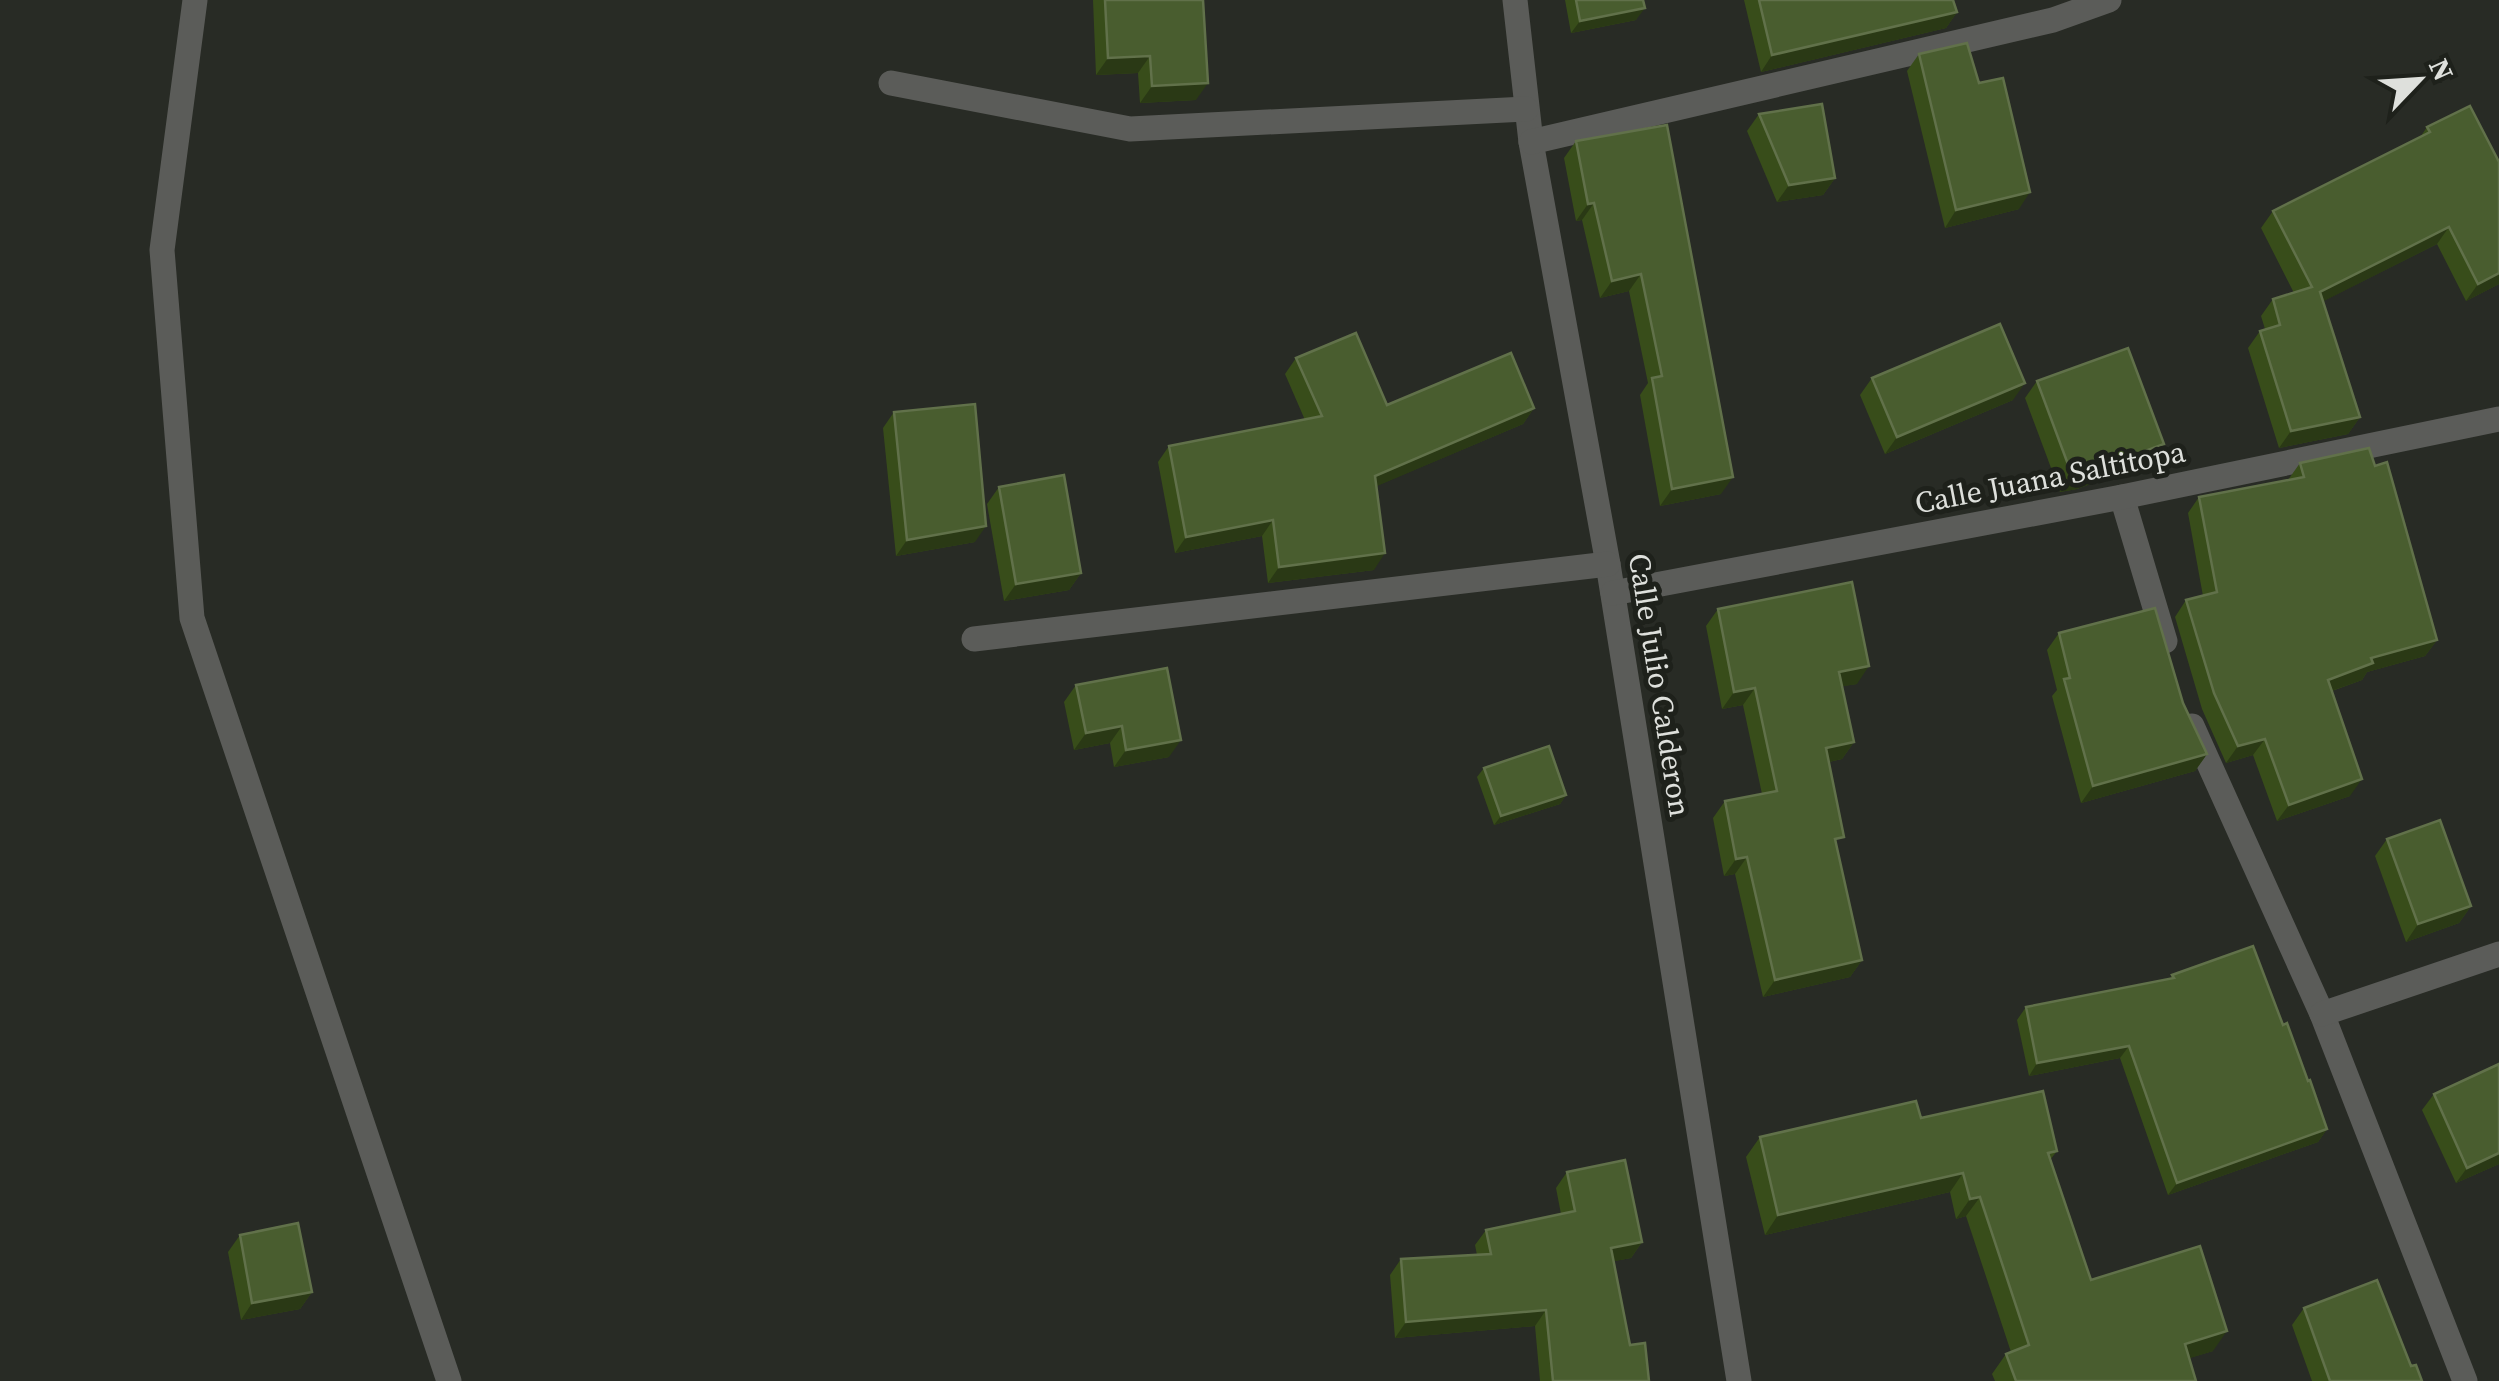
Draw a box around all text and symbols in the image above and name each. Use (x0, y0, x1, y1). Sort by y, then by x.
north arrow (2369, 30, 2469, 130)
text: N (2420, 52, 2463, 87)
street label: Calle Juana Saltitopa (1911, 431, 2189, 523)
street label: Calle Julio Calderon (1619, 550, 1701, 820)

